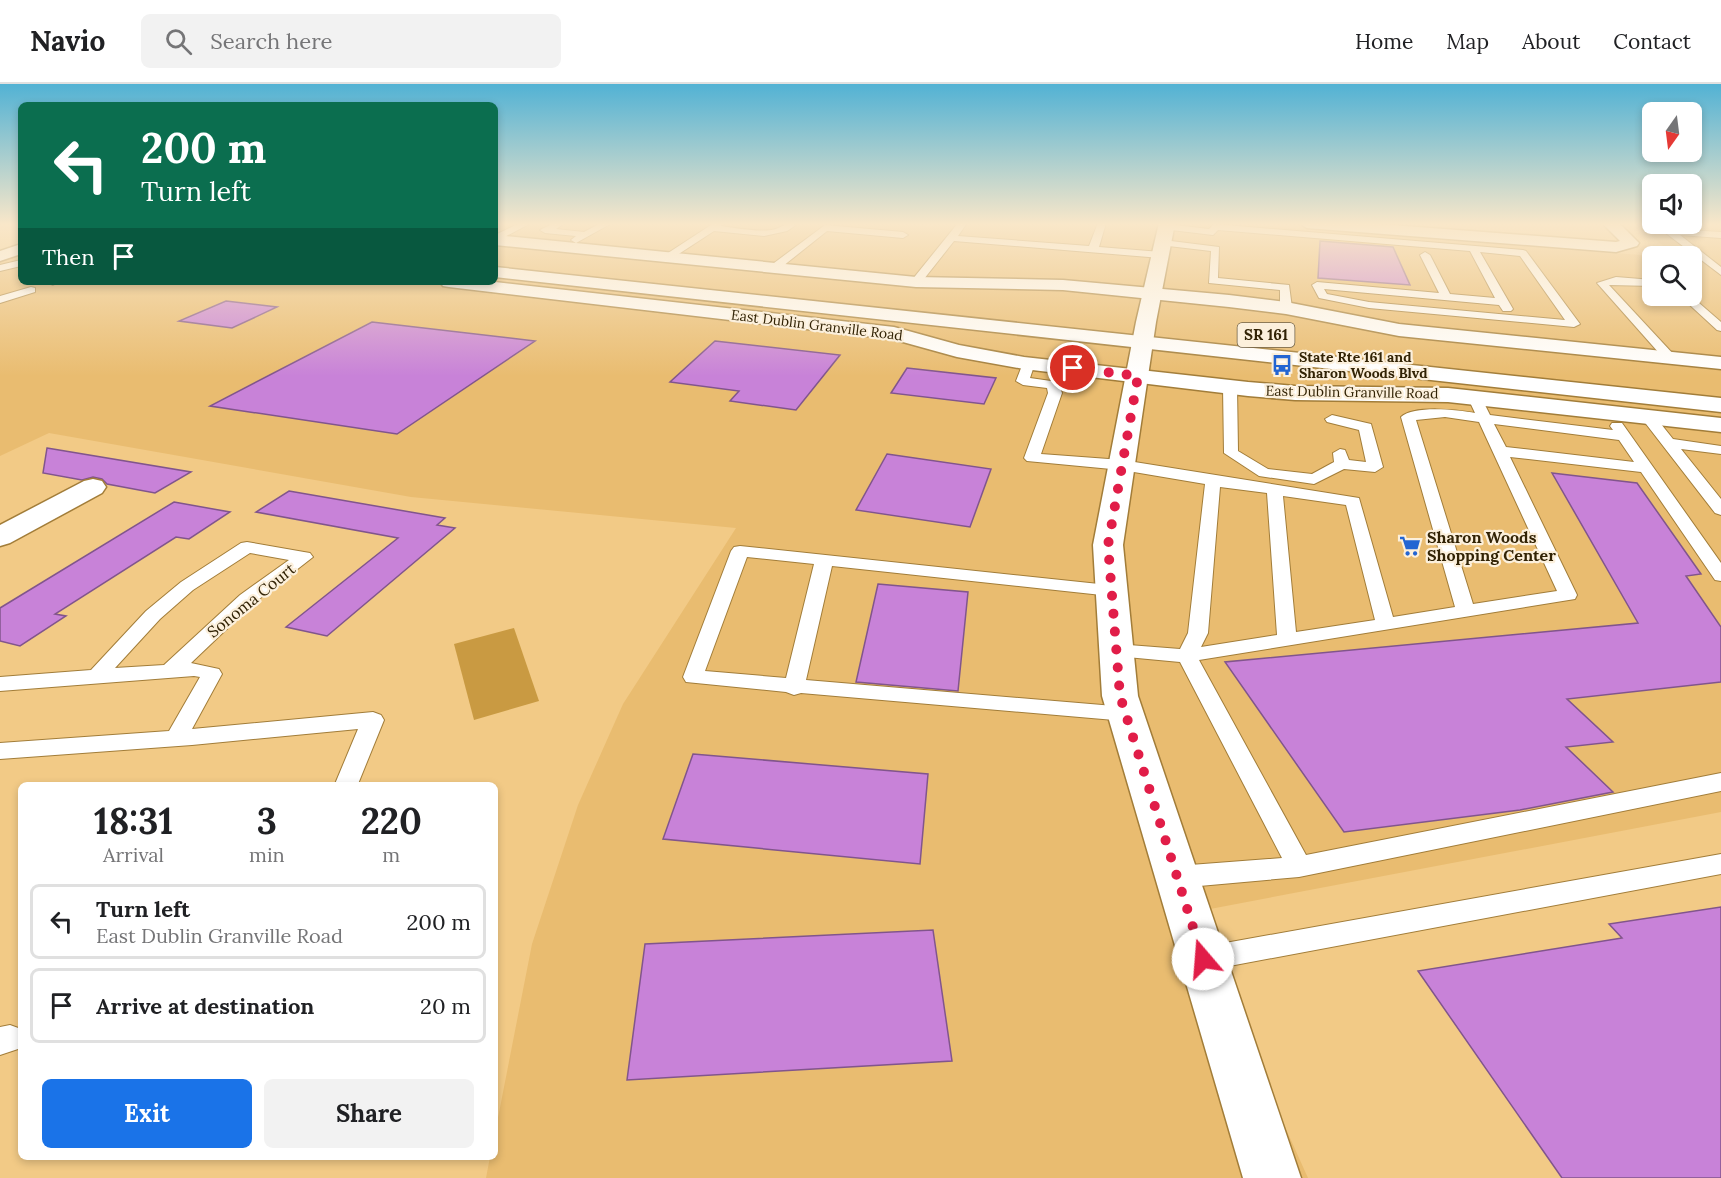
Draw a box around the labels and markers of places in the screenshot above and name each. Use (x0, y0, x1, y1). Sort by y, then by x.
pin (1047, 342, 1098, 393)
place label: State Rte 161 and Sharon Woods Blvd (1299, 348, 1428, 382)
bus stop icon: State Rte 161 and Sharon Woods Blvd (1270, 353, 1294, 377)
place label: Sharon Woods Shopping Center (1427, 527, 1556, 565)
supermarket icon: Sharon Woods Shopping Center (1398, 534, 1422, 558)

